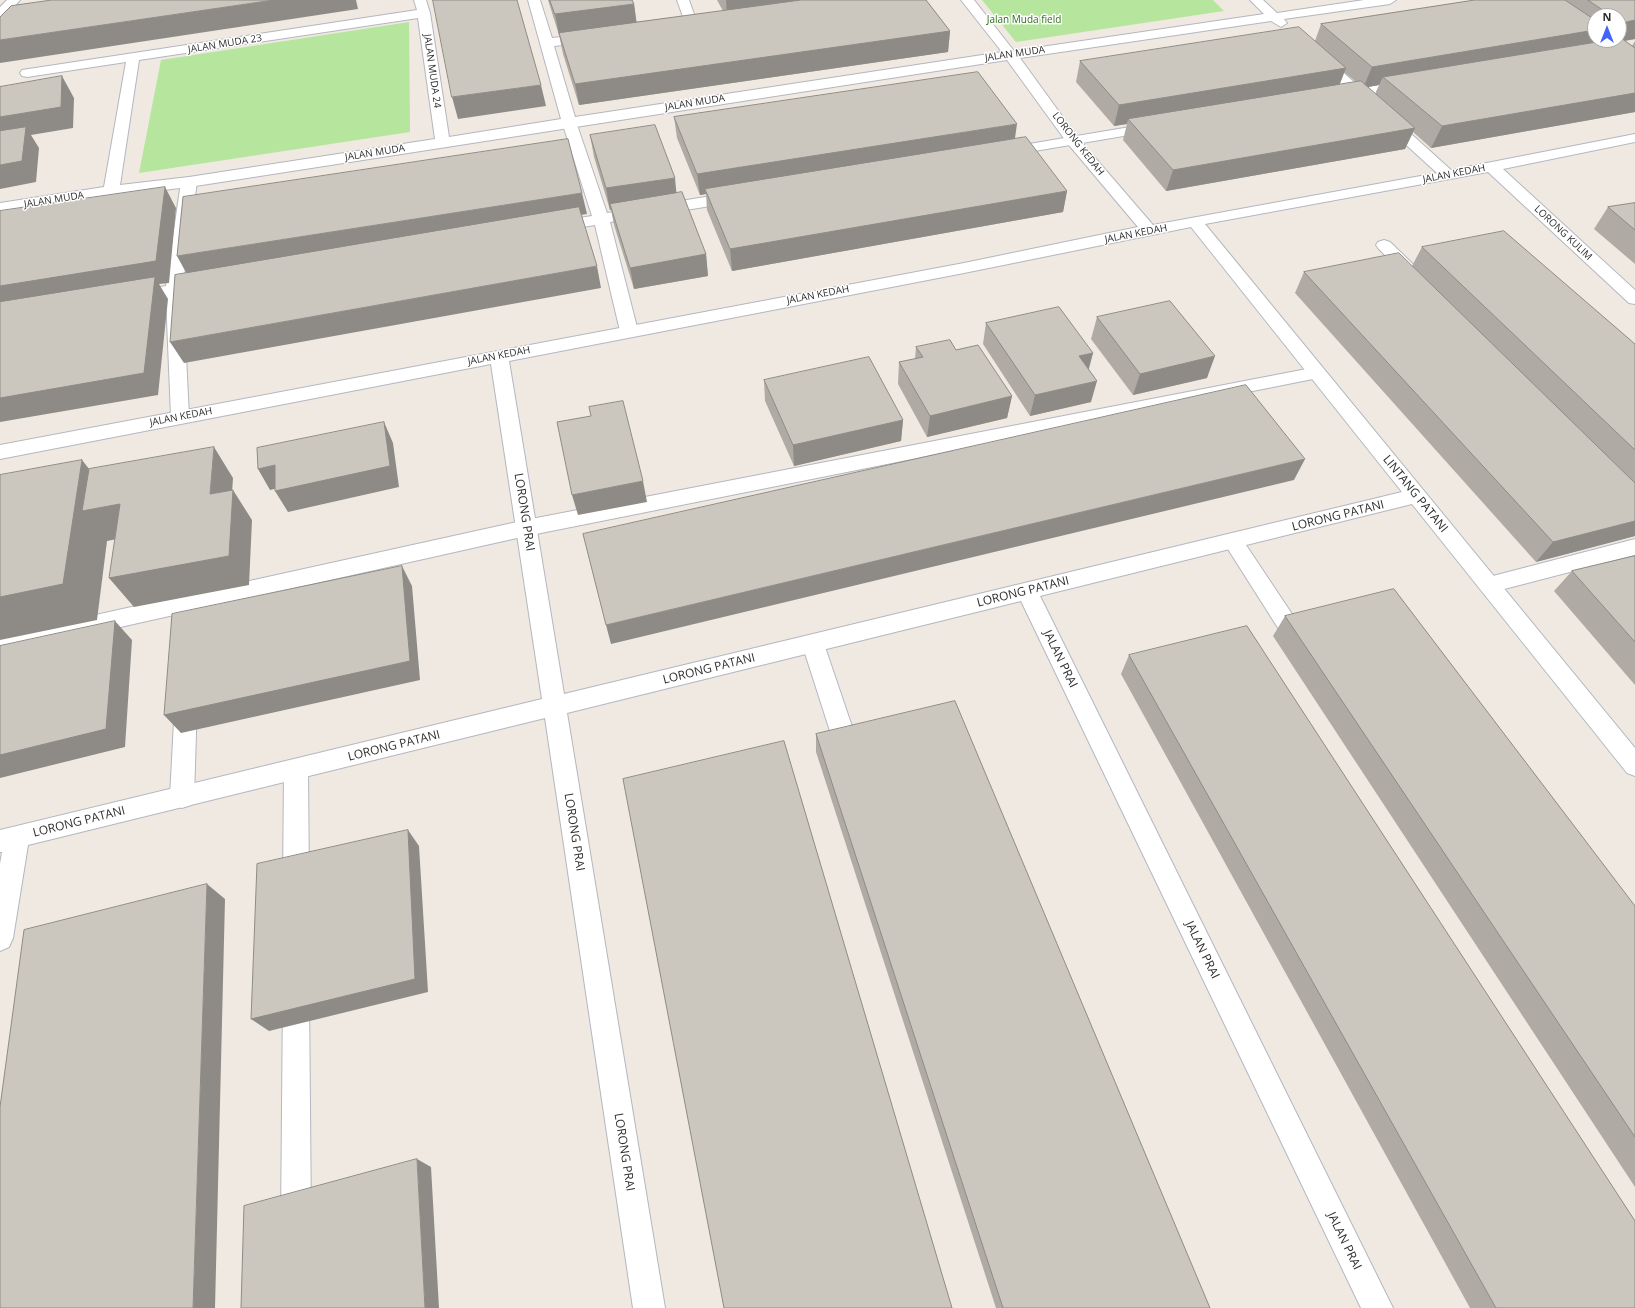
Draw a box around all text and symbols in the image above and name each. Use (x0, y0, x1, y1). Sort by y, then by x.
north arrow (1587, 8, 1627, 48)
text: N (1603, 9, 1611, 24)
park label: Jalan Muda field (987, 14, 1061, 26)
street label: JALAN MUDA 23 (187, 32, 263, 56)
street label: JALAN MUDA 24 (421, 33, 443, 109)
street label: JALAN MUDA (984, 44, 1046, 64)
street label: JALAN MUDA (664, 92, 726, 114)
street label: LORONG KEDAH (1050, 110, 1106, 178)
street label: JALAN MUDA (344, 142, 406, 164)
street label: JALAN KEDAH (1422, 162, 1486, 186)
street label: JALAN MUDA (23, 189, 85, 211)
street label: LORONG KULIM (1532, 203, 1594, 263)
street label: JALAN KEDAH (1104, 222, 1168, 246)
street label: JALAN KEDAH (786, 283, 850, 307)
street label: JALAN KEDAH (467, 344, 531, 368)
street label: JALAN KEDAH (149, 405, 213, 429)
street label: LINTANG PATANI (1379, 453, 1451, 535)
street label: LORONG PRAI (511, 472, 537, 552)
street label: LORONG PATANI (1290, 498, 1386, 534)
street label: LORONG PATANI (975, 574, 1071, 610)
street label: JALAN PRAI (1040, 628, 1080, 690)
street label: LORONG PATANI (661, 651, 757, 687)
street label: LORONG PATANI (346, 728, 442, 764)
street label: LORONG PRAI (561, 792, 587, 872)
street label: LORONG PATANI (31, 804, 127, 840)
street label: JALAN PRAI (1182, 919, 1222, 981)
street label: LORONG PRAI (611, 1112, 637, 1192)
street label: JALAN PRAI (1324, 1210, 1364, 1272)

